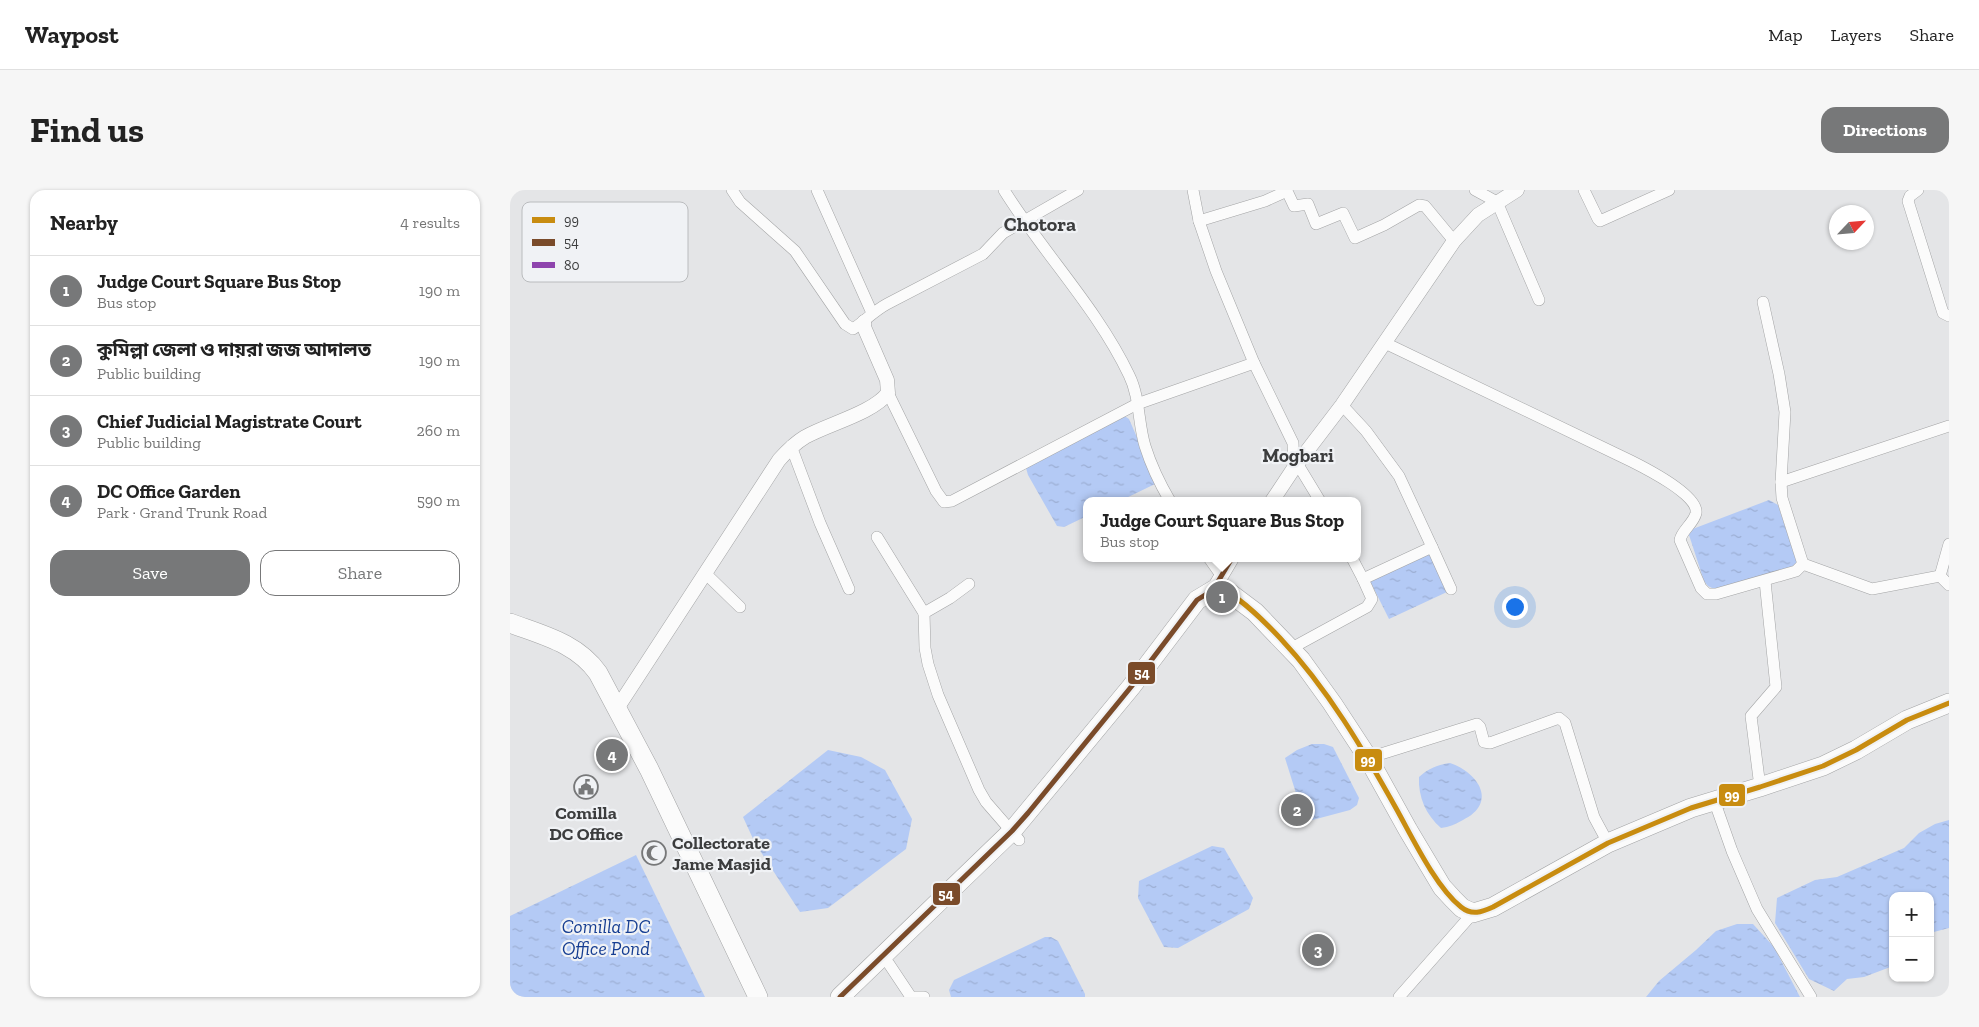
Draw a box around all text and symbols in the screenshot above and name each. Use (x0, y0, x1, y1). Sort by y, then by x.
text: Waypost (25, 20, 119, 49)
text: Map (1768, 24, 1803, 46)
text: Layers (1831, 24, 1882, 46)
text: Share (1910, 24, 1954, 46)
button: Directions (1821, 107, 1949, 153)
text: Find us (30, 109, 144, 151)
legend (522, 202, 688, 282)
north arrow (1829, 205, 1874, 250)
text: Nearby (50, 210, 118, 235)
text: 99 (564, 212, 579, 229)
district label: Chotora (1004, 212, 1076, 236)
text: 4 results (400, 213, 460, 232)
text: 54 (564, 234, 579, 251)
text: 80 (564, 257, 580, 274)
text: Judge Court Square Bus Stop (97, 270, 341, 293)
text: 1 (63, 281, 69, 300)
text: 190 m (419, 281, 460, 300)
text: Bus stop (97, 293, 156, 312)
text: কুমিল্লা জেলা ও দায়রা জজ আদালত (97, 338, 371, 361)
text: 2 (62, 351, 70, 370)
text: 190 m (419, 351, 460, 370)
text: Public building (97, 364, 201, 383)
text: Chief Judicial Magistrate Court (97, 410, 362, 433)
text: 3 (62, 421, 70, 440)
text: 260 m (417, 421, 460, 440)
text: Public building (97, 433, 201, 452)
district label: Mogbari (1262, 444, 1334, 467)
text: DC Office Garden (97, 480, 241, 503)
text: 4 (61, 491, 71, 510)
text: 590 m (417, 491, 460, 510)
popup (1083, 497, 1361, 562)
text: Park · Grand Trunk Road (97, 503, 267, 522)
text: Judge Court Square Bus Stop (1100, 509, 1344, 532)
text: Bus stop (1100, 532, 1159, 551)
button: Save (50, 550, 250, 596)
button: Share (260, 550, 460, 596)
pin: 1 (1206, 578, 1238, 616)
your location (1502, 594, 1528, 620)
line badge: 54 (1127, 661, 1156, 685)
text: 54 (1134, 665, 1150, 682)
pin: 4 (596, 736, 628, 774)
line badge: 99 (1354, 748, 1383, 772)
text: 99 (1361, 752, 1376, 769)
public building icon: Comilla DC Office (573, 774, 599, 800)
line badge: 99 (1718, 783, 1746, 807)
text: 99 (1725, 787, 1740, 804)
pin: 2 (1281, 791, 1313, 829)
place label: Comilla DC Office (549, 802, 623, 845)
place label: Collectorate Jame Masjid (672, 832, 772, 875)
mosque icon: Collectorate Jame Masjid (641, 840, 667, 866)
line badge: 54 (932, 882, 961, 906)
text: 54 (938, 886, 954, 903)
map controls (1889, 892, 1934, 982)
button: + (1889, 892, 1934, 937)
water label: Comilla DC Office Pond (562, 915, 650, 960)
pin: 3 (1302, 931, 1334, 969)
button: − (1889, 937, 1934, 982)

